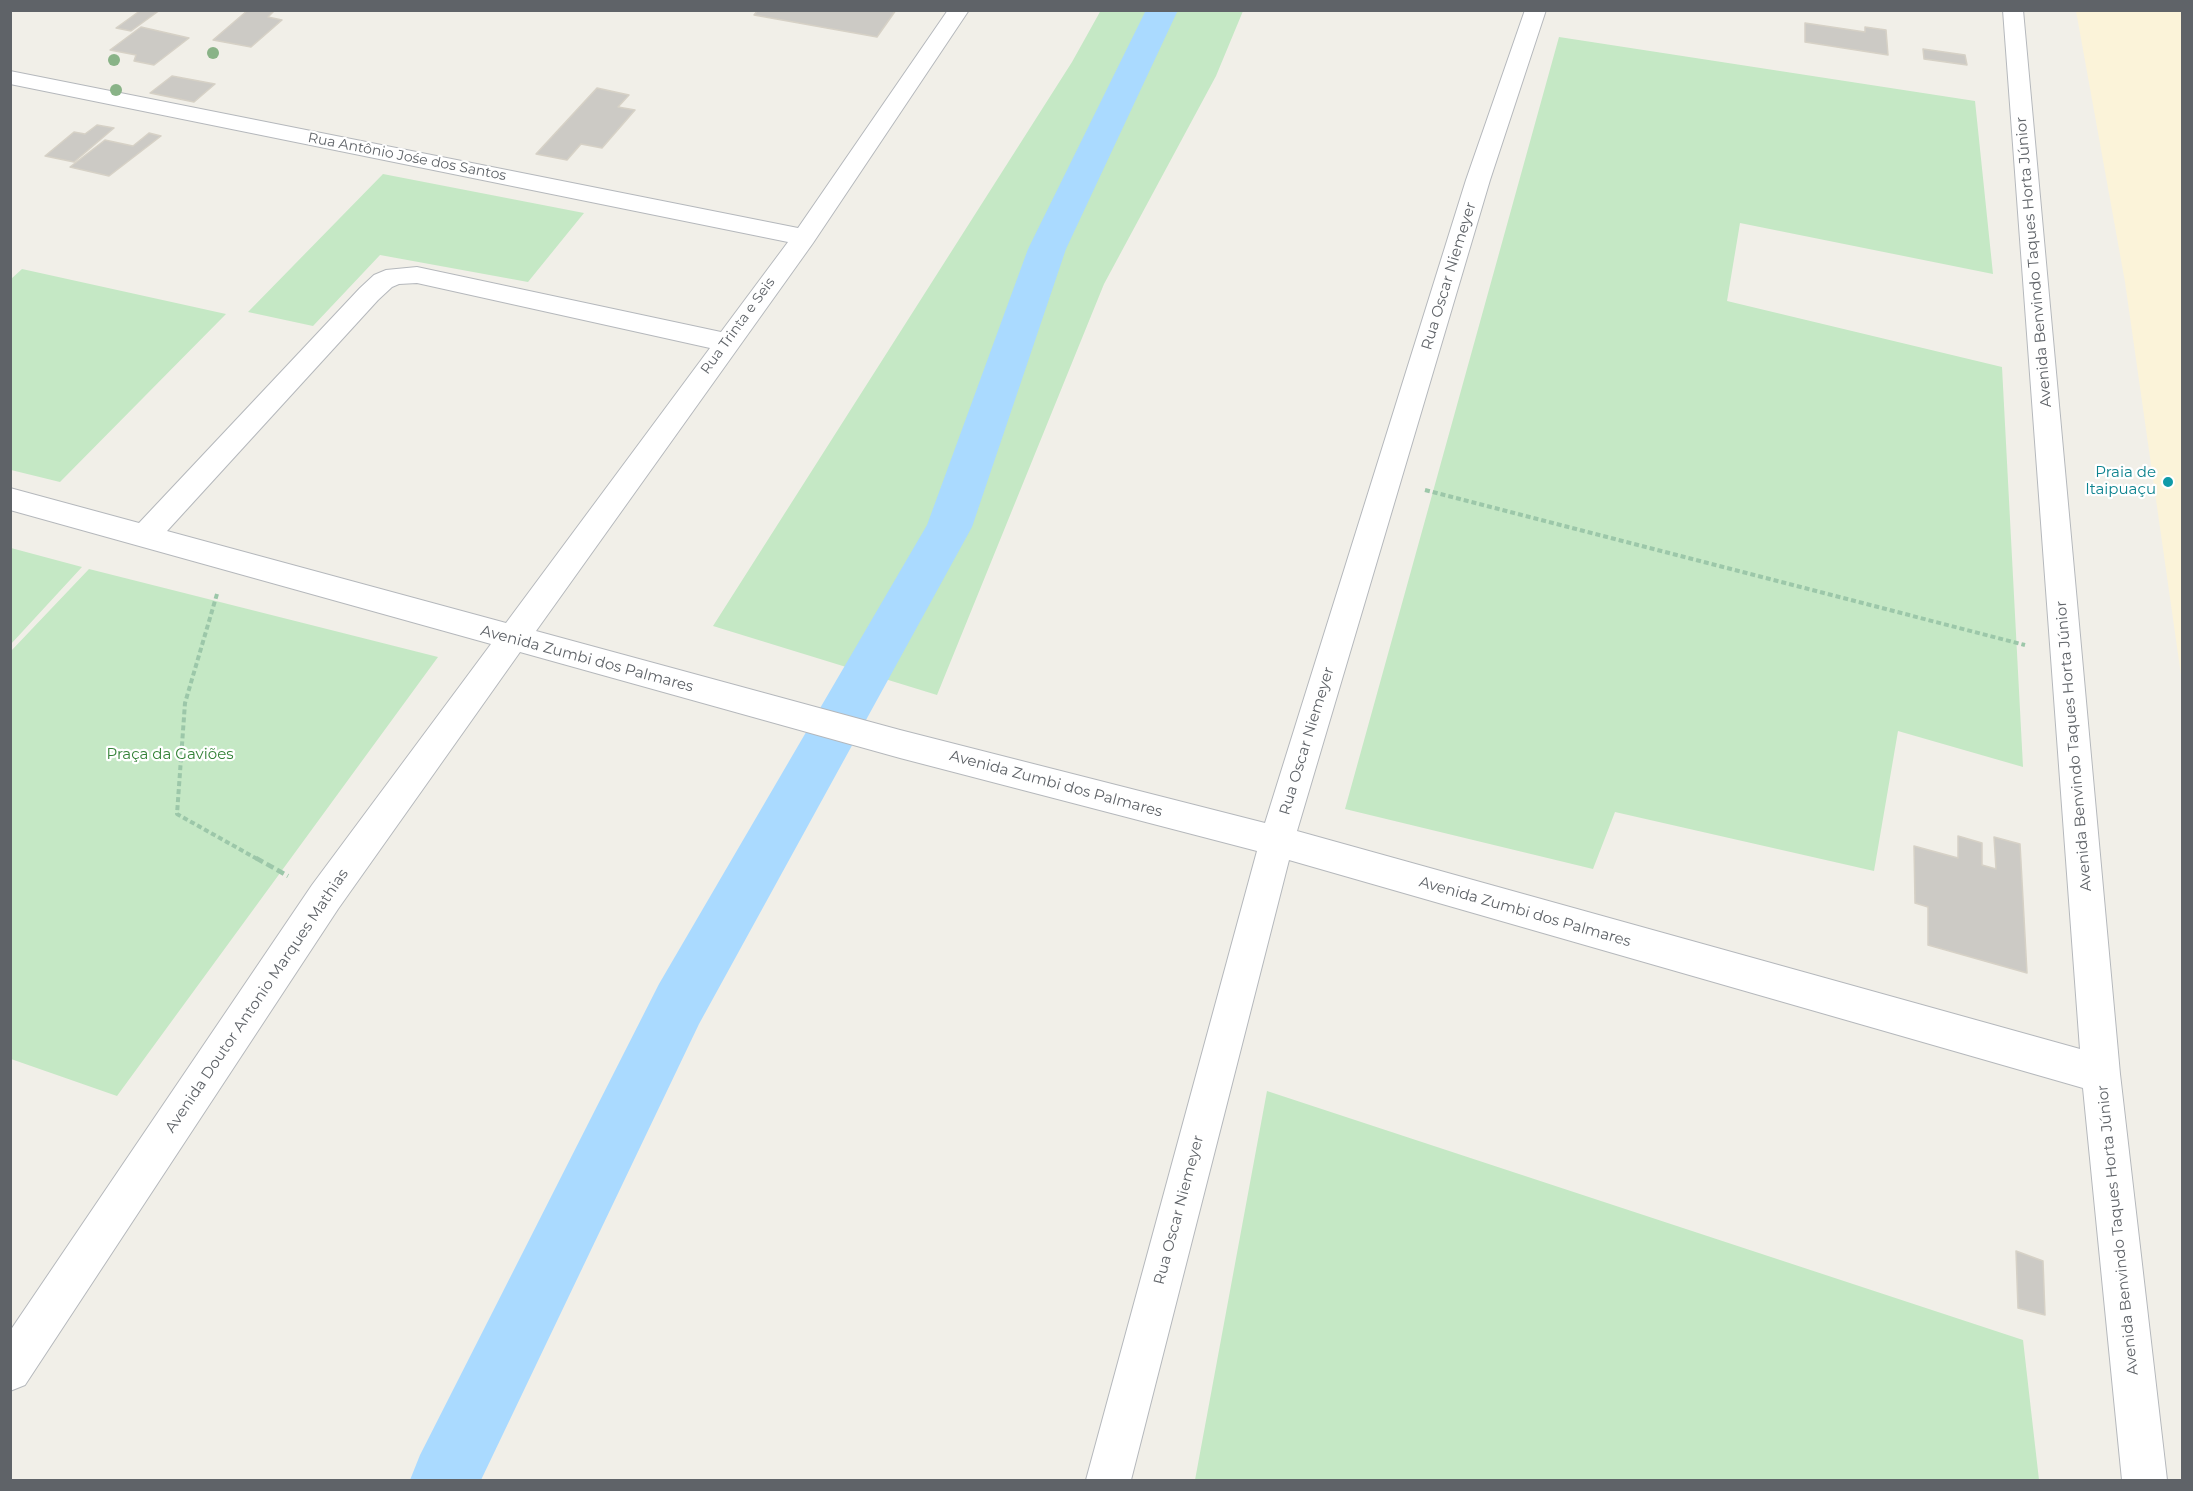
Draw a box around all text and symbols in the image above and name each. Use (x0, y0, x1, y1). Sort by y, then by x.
street label: Avenida Benvindo Taques Horta Júnior (2012, 116, 2056, 408)
street label: Rua Antônio Jośe dos Santos (306, 130, 508, 184)
street label: Rua Oscar Niemeyer (1418, 200, 1480, 352)
street label: Rua Trinta e Seis (697, 274, 779, 378)
place label: Praia de Itaipuaçu (2085, 464, 2156, 499)
marker: Praia de Itaipuaçu (2161, 475, 2175, 489)
street label: Avenida Benvindo Taques Horta Júnior (2052, 600, 2096, 892)
street label: Avenida Zumbi dos Palmares (479, 622, 695, 696)
street label: Rua Oscar Niemeyer (1276, 665, 1338, 817)
park label: Praça da Gaviões (106, 746, 234, 764)
street label: Avenida Zumbi dos Palmares (948, 747, 1164, 821)
street label: Avenida Doutor Antonio Marques Mathias (162, 866, 352, 1136)
street label: Avenida Zumbi dos Palmares (1417, 873, 1633, 951)
street label: Avenida Benvindo Taques Horta Júnior (2094, 1084, 2142, 1376)
street label: Rua Oscar Niemeyer (1150, 1133, 1208, 1287)

